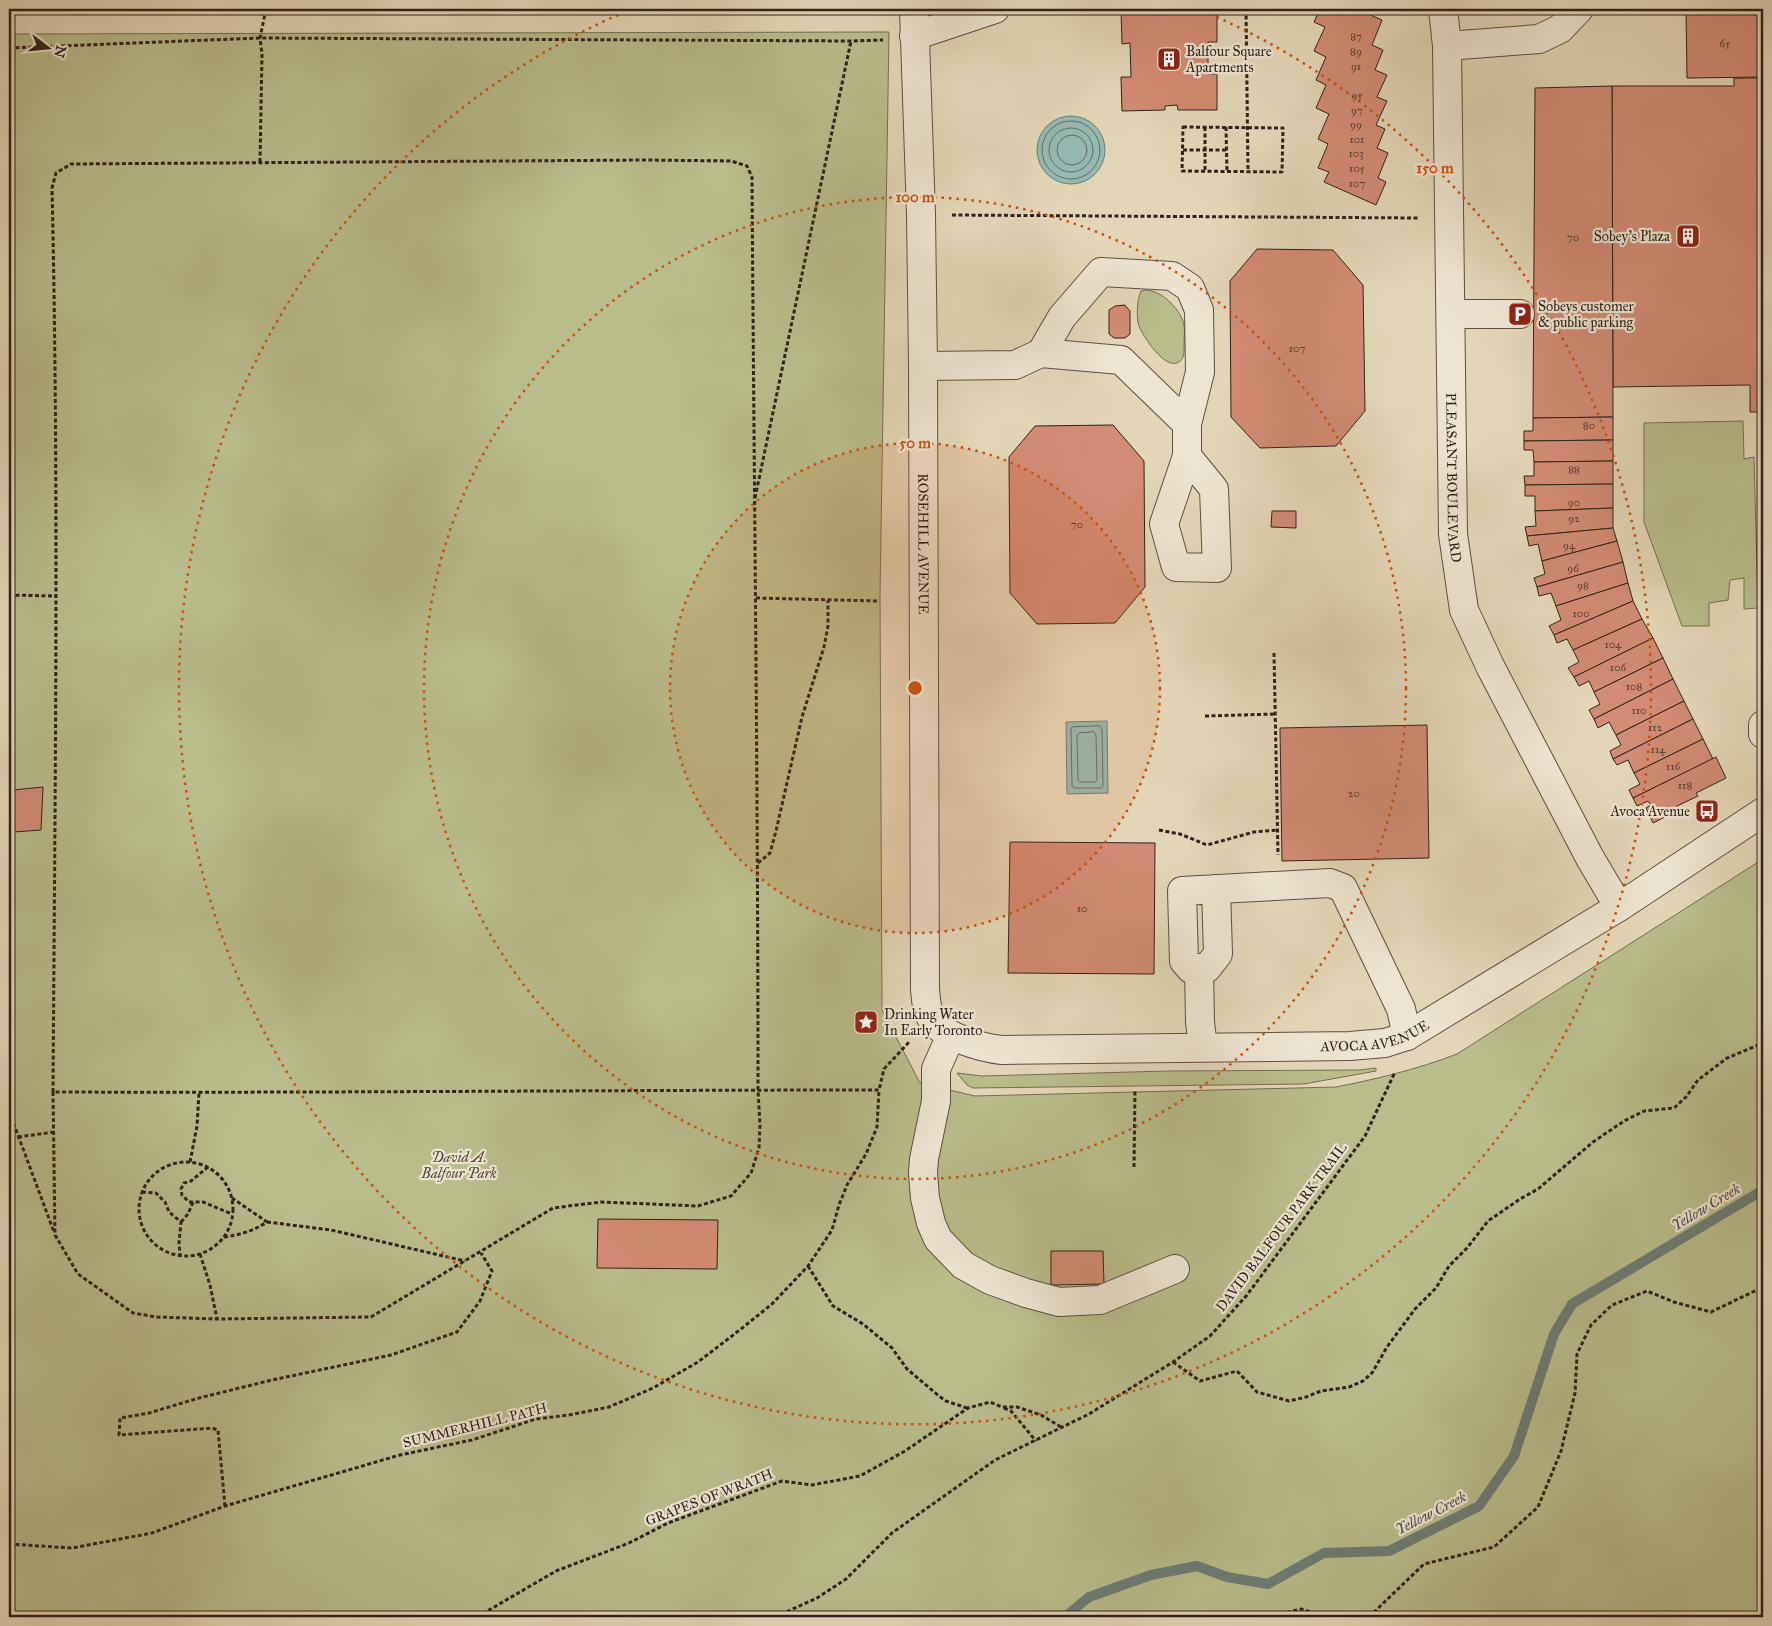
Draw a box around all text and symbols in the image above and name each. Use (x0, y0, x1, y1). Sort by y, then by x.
north arrow (22, 22, 72, 72)
house number: 87 (1350, 30, 1362, 43)
house number: 65 (1720, 37, 1730, 50)
text: N (50, 43, 70, 60)
place label: Balfour Square Apartments (1185, 43, 1272, 76)
house number: 89 (1350, 45, 1362, 58)
building icon: Balfour Square Apartments (1156, 46, 1182, 72)
house number: 91 (1351, 60, 1361, 73)
house number: 95 (1351, 89, 1363, 102)
house number: 97 (1351, 104, 1363, 117)
house number: 99 (1350, 118, 1362, 131)
house number: 101 (1350, 133, 1364, 146)
house number: 103 (1348, 147, 1364, 160)
text: 150 m (1416, 159, 1454, 177)
house number: 105 (1349, 162, 1365, 175)
house number: 107 (1349, 177, 1365, 190)
text: 100 m (895, 188, 935, 206)
building icon: Sobey's Plaza (1675, 223, 1701, 249)
place label: Sobey's Plaza (1594, 228, 1670, 245)
house number: 70 (1567, 231, 1579, 244)
place label: Sobeys customer & public parking (1538, 298, 1635, 331)
parking icon: Sobeys customer & public parking (1507, 301, 1533, 327)
house number: 107 (1289, 342, 1305, 355)
street label: PLEASANT BOULEVARD (1442, 393, 1465, 564)
house number: 80 (1583, 419, 1595, 432)
text: 50 m (899, 434, 931, 452)
house number: 88 (1568, 463, 1580, 476)
street label: ROSEHILL AVENUE (914, 473, 932, 615)
house number: 90 (1568, 496, 1580, 509)
house number: 92 (1568, 512, 1580, 525)
house number: 70 (1071, 518, 1083, 531)
house number: 94 (1563, 539, 1576, 552)
house number: 96 (1567, 562, 1579, 575)
house number: 98 (1577, 579, 1589, 592)
house number: 100 (1572, 607, 1590, 620)
house number: 104 (1605, 638, 1622, 651)
house number: 106 (1610, 661, 1627, 674)
centre of rings (906, 679, 924, 697)
house number: 108 (1626, 680, 1642, 693)
house number: 110 (1631, 704, 1647, 717)
house number: 112 (1648, 721, 1663, 734)
house number: 114 (1651, 743, 1666, 756)
house number: 116 (1666, 760, 1681, 773)
house number: 118 (1678, 779, 1692, 792)
house number: 20 (1348, 787, 1360, 800)
bus stop icon: Avoca Avenue (1694, 798, 1720, 824)
place label: Avoca Avenue (1609, 803, 1690, 820)
house number: 10 (1077, 902, 1087, 915)
place label: Drinking Water In Early Toronto (884, 1006, 982, 1039)
place icon: Drinking Water In Early Toronto (853, 1009, 879, 1035)
street label: AVOCA AVENUE (1319, 1017, 1432, 1055)
street label: DAVID BALFOUR PARK TRAIL (1212, 1139, 1351, 1315)
park label: David A. Balfour Park (421, 1149, 497, 1182)
water label: Yellow Creek (1668, 1179, 1744, 1234)
street label: SUMMERHILL PATH (401, 1399, 549, 1452)
street label: GRAPES OF WRATH (643, 1465, 775, 1530)
water label: Yellow Creek (1393, 1487, 1470, 1538)

